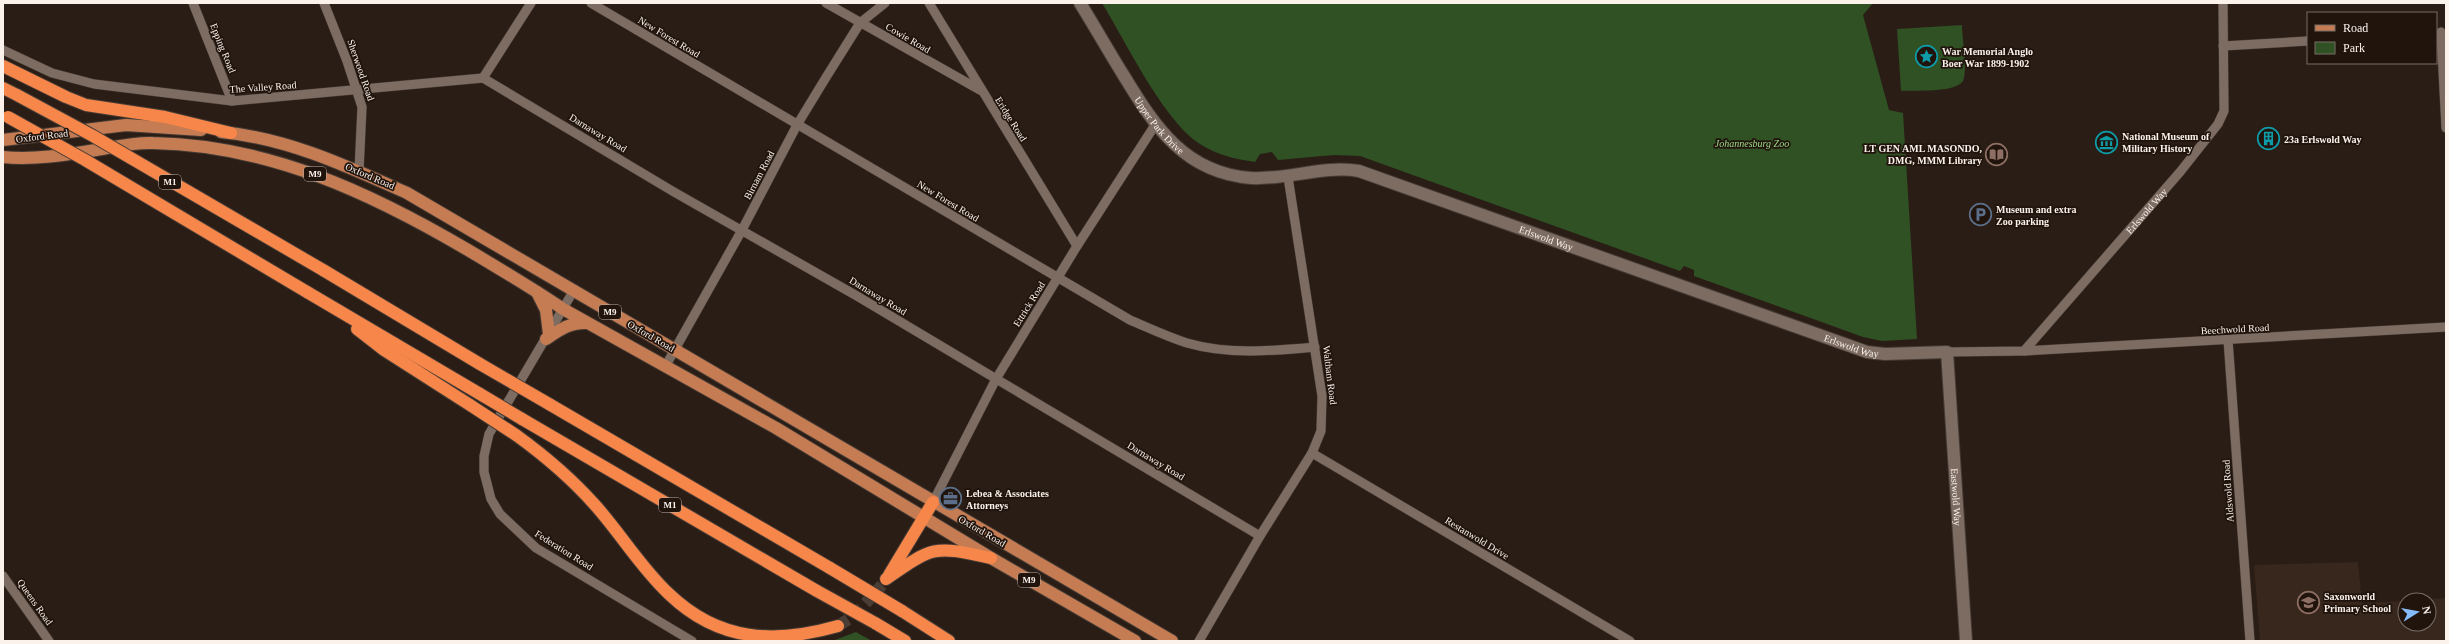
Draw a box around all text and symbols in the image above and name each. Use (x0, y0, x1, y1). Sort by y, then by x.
legend (2307, 12, 2437, 64)
street label: New Forest Road (636, 14, 702, 60)
street label: Cowie Road (884, 21, 932, 55)
text: Road (2343, 21, 2368, 35)
street label: Epping Road (208, 22, 238, 74)
street label: Sherwood Road (345, 38, 377, 102)
text: Park (2343, 41, 2365, 55)
place icon: War Memorial Anglo Boer War 1899-1902 (1914, 44, 1940, 70)
place label: War Memorial Anglo Boer War 1899-1902 (1942, 46, 2033, 69)
street label: The Valley Road (229, 79, 297, 95)
street label: Upper Park Drive (1133, 94, 1187, 156)
street label: Eridge Road (993, 95, 1029, 143)
street label: Darnaway Road (567, 112, 629, 154)
building icon: 23a Erlswold Way (2256, 126, 2282, 152)
street label: Oxford Road (15, 127, 69, 145)
museum icon: National Museum of Military History (2093, 129, 2119, 155)
place label: National Museum of Military History (2122, 131, 2210, 154)
place label: 23a Erlswold Way (2284, 134, 2362, 145)
park label: Johannesburg Zoo (1715, 138, 1789, 149)
library icon: LT GEN AML MASONDO, DMG, MMM Library (1984, 141, 2010, 167)
place label: LT GEN AML MASONDO, DMG, MMM Library (1864, 143, 1983, 166)
street label: Birnam Road (742, 149, 776, 201)
street label: Oxford Road (344, 161, 396, 191)
road number: M9 (304, 167, 326, 181)
road number: M1 (159, 175, 181, 189)
street label: New Forest Road (915, 178, 981, 224)
street label: Erlswold Way (2123, 186, 2169, 236)
parking icon: Museum and extra Zoo parking (1968, 202, 1994, 228)
place label: Museum and extra Zoo parking (1996, 204, 2077, 227)
street label: Erlswold Way (1518, 223, 1575, 252)
street label: Darnaway Road (847, 275, 909, 317)
street label: Ettrick Road (1011, 280, 1047, 328)
road number: M9 (599, 305, 621, 319)
street label: Oxford Road (626, 318, 676, 354)
street label: Beechwold Road (2200, 322, 2270, 336)
street label: Erlswold Way (1823, 332, 1879, 359)
street label: Waltham Road (1321, 345, 1339, 405)
street label: Darnaway Road (1125, 440, 1187, 482)
street label: Aldswold Road (2220, 459, 2236, 523)
street label: Eastwold Way (1949, 468, 1964, 526)
office icon: Lebea & Associates Attorneys (937, 486, 963, 512)
place label: Lebea & Associates Attorneys (966, 488, 1049, 511)
road number: M1 (659, 498, 681, 512)
street label: Oxford Road (957, 513, 1007, 549)
street label: Restanwold Drive (1443, 515, 1511, 562)
street label: Federation Road (533, 528, 595, 572)
road number: M9 (1018, 573, 1040, 587)
street label: Queens Road (15, 577, 55, 627)
school or university icon: Saxonworld Primary School (2296, 589, 2322, 615)
place label: Saxonworld Primary School (2324, 591, 2391, 614)
north arrow (2397, 592, 2437, 632)
text: N (2420, 605, 2433, 615)

